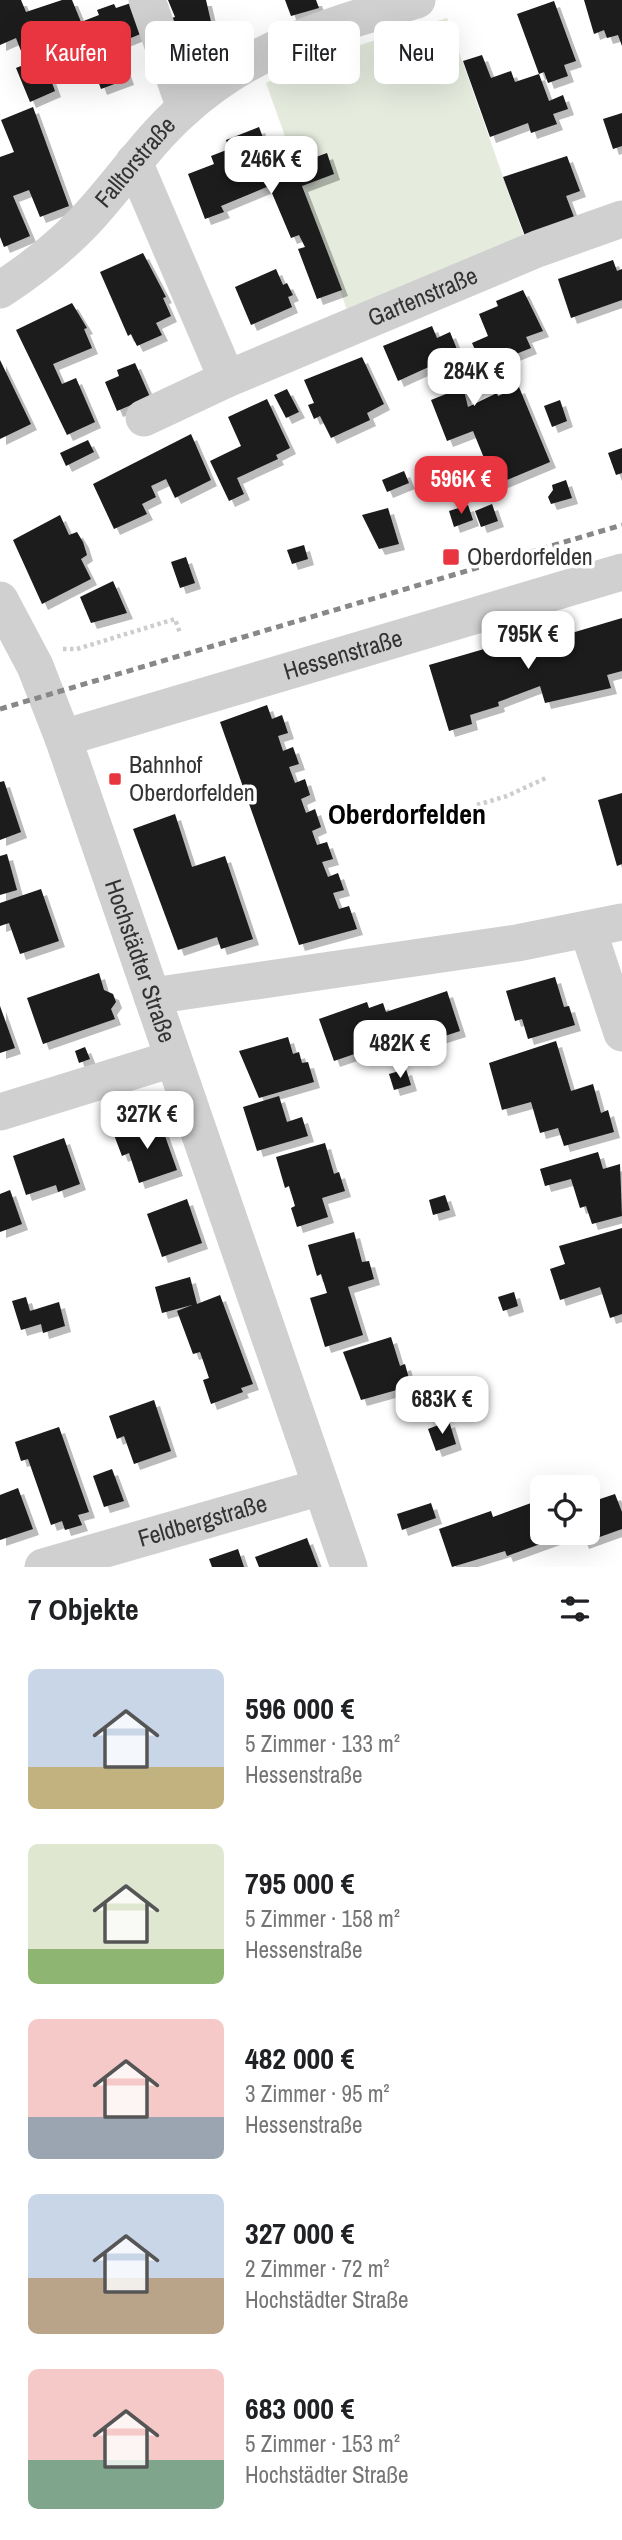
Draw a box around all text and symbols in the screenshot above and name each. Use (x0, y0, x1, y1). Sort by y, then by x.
chip: Kaufen (21, 21, 131, 84)
chip: Mieten (145, 21, 254, 84)
chip: Filter (268, 21, 360, 84)
chip: Neu (374, 21, 459, 84)
street label: Falltorstraße (87, 109, 182, 214)
pin: 246K € (214, 136, 328, 196)
text: 246K € (241, 143, 301, 174)
street label: Gartenstraße (363, 259, 482, 333)
pin: 284K € (417, 348, 531, 408)
text: 284K € (444, 355, 504, 386)
pin: 596K € (404, 456, 518, 516)
text: 596K € (431, 463, 491, 494)
place label: Oberdorfelden (467, 540, 593, 572)
marker: Oberdorfelden (441, 547, 461, 567)
pin: 795K € (471, 612, 585, 671)
text: 795K € (498, 618, 558, 649)
street label: Hessenstraße (279, 621, 406, 687)
place label: Bahnhof Oberdorfelden (129, 748, 255, 808)
marker: Bahnhof Oberdorfelden (107, 771, 123, 787)
district label: Oberdorfelden (328, 795, 486, 833)
street label: Hochstädter Straße (98, 875, 184, 1047)
pin: 482K € (343, 1020, 457, 1080)
text: 482K € (370, 1027, 430, 1058)
pin: 327K € (90, 1092, 204, 1151)
text: 327K € (117, 1098, 177, 1129)
pin: 683K € (385, 1376, 499, 1436)
text: 683K € (412, 1383, 472, 1414)
map controls (530, 1475, 600, 1545)
button: locate (530, 1475, 600, 1545)
street label: Feldbergstraße (134, 1486, 270, 1554)
text: 7 Objekte (28, 1589, 139, 1629)
icon: filters (556, 1590, 594, 1628)
text: 596 000 € (245, 1688, 354, 1728)
icon: home (84, 1697, 168, 1781)
text: 5 Zimmer · 133 m² (245, 1728, 400, 1759)
text: Hessenstraße (245, 1759, 362, 1790)
text: 795 000 € (245, 1863, 354, 1903)
icon: home (84, 1872, 168, 1956)
text: 5 Zimmer · 158 m² (245, 1903, 400, 1934)
text: Hessenstraße (245, 1934, 362, 1965)
text: 482 000 € (245, 2038, 354, 2078)
icon: home (84, 2047, 168, 2131)
text: 3 Zimmer · 95 m² (245, 2078, 390, 2109)
text: Hessenstraße (245, 2109, 362, 2140)
text: 327 000 € (245, 2213, 354, 2253)
icon: home (84, 2222, 168, 2306)
text: 2 Zimmer · 72 m² (245, 2253, 390, 2284)
text: Hochstädter Straße (245, 2284, 409, 2315)
text: 683 000 € (245, 2388, 354, 2428)
icon: home (84, 2397, 168, 2481)
text: 5 Zimmer · 153 m² (245, 2428, 400, 2459)
text: Hochstädter Straße (245, 2459, 409, 2490)

